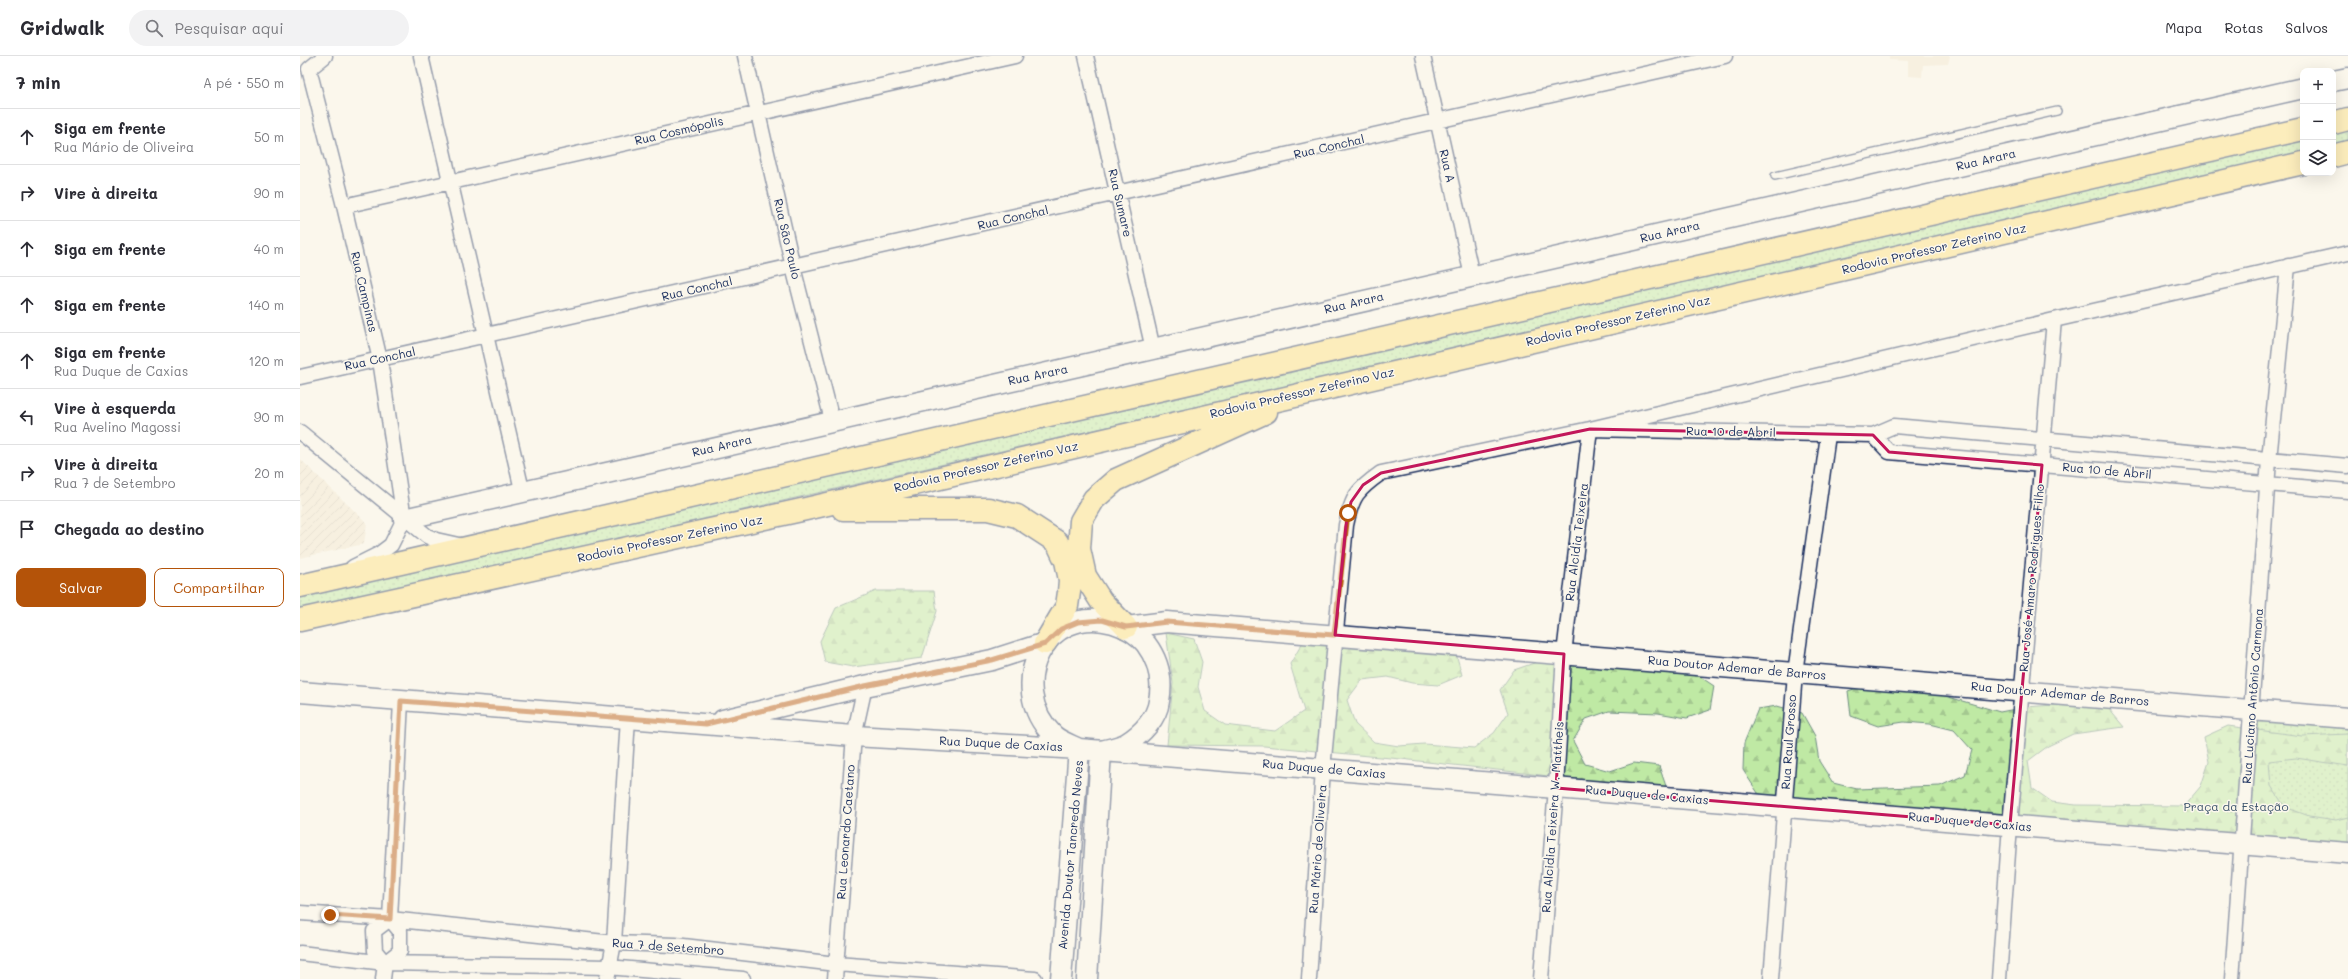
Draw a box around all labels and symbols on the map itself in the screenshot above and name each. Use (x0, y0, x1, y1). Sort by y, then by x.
street label: Rua Cosmópolis (633, 112, 725, 148)
street label: Rua Conchal (1292, 130, 1366, 162)
street label: Rua Arara (1954, 144, 2017, 174)
street label: Rua A (1436, 147, 1460, 184)
street label: Rua Sumare (1105, 167, 1137, 238)
street label: Rua São Paulo (771, 197, 805, 281)
street label: Rua Conchal (976, 201, 1050, 233)
street label: Rua Arara (1638, 216, 1701, 246)
street label: Rodovia Professor Zeferino Vaz (1840, 219, 2028, 277)
street label: Rua Campinas (348, 250, 382, 334)
street label: Rua Conchal (660, 272, 734, 304)
street label: Rua Arara (1322, 287, 1385, 317)
street label: Rodovia Professor Zeferino Vaz (1524, 291, 1712, 349)
street label: Rua Conchal (343, 343, 417, 373)
street label: Rua Arara (1006, 360, 1069, 388)
street label: Rodovia Professor Zeferino Vaz (1208, 363, 1396, 421)
street label: Rua 10 de Abril (1686, 422, 1776, 440)
street label: Rua Arara (690, 430, 753, 460)
street label: Rodovia Professor Zeferino Vaz (892, 437, 1080, 495)
street label: Rua 10 de Abril (2062, 458, 2152, 482)
street label: Rua Alcidia Teixeira (1561, 482, 1591, 602)
street label: Rua José Amaro Rodrigues Filho (2015, 483, 2047, 673)
route start (1339, 504, 1357, 522)
street label: Rodovia Professor Zeferino Vaz (576, 510, 764, 565)
street label: Rua Luciano Antônio Carmona (2238, 608, 2266, 784)
street label: Rua Doutor Ademar de Barros (1647, 651, 1827, 683)
street label: Rua Doutor Ademar de Barros (1970, 677, 2150, 709)
street label: Rua Raul Grosso (1777, 694, 1799, 790)
street label: Rua Alcidia Teixeira W. Mattheis (1537, 721, 1567, 913)
street label: Rua Duque de Caxias (939, 732, 1064, 754)
street label: Rua Duque de Caxias (1262, 755, 1387, 781)
street label: Avenida Doutor Tancredo Neves (1054, 759, 1086, 950)
street label: Rua Leonardo Caetano (832, 764, 858, 900)
street label: Rua Duque de Caxias (1585, 781, 1710, 807)
street label: Rua Mário de Oliveira (1305, 784, 1329, 914)
park label: Praça da Estação (2183, 798, 2289, 814)
street label: Rua Duque de Caxias (1908, 808, 2033, 834)
route end (321, 906, 339, 924)
street label: Rua 7 de Setembro (612, 934, 725, 958)

